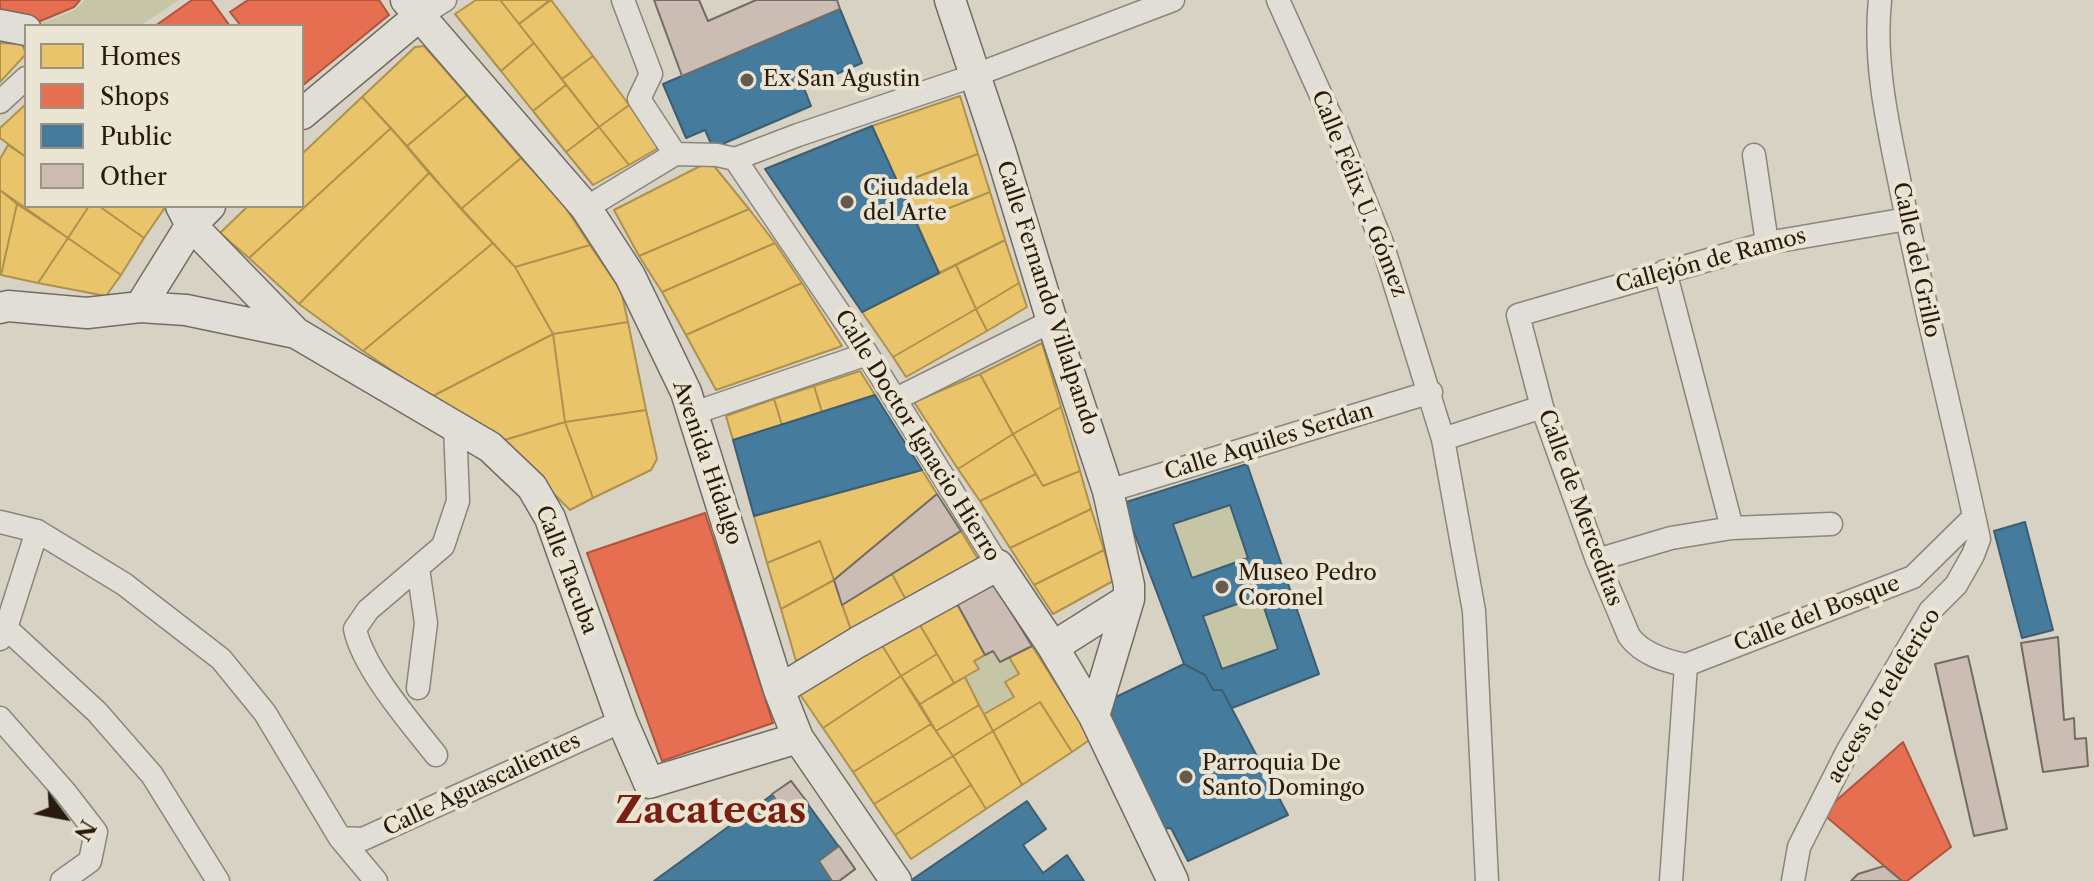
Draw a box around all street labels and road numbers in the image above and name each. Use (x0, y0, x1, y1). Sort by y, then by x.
street label: Calle Félix U. Gómez (1305, 87, 1413, 301)
street label: Calle Fernando Villalpando (990, 158, 1104, 438)
street label: Calle del Grillo (1887, 180, 1945, 340)
street label: Callejón de Ramos (1613, 223, 1809, 299)
street label: Calle Doctor Ignacio Hierro (829, 306, 1005, 566)
street label: Avenida Hidalgo (667, 377, 747, 549)
street label: Calle Aquiles Serdan (1161, 398, 1377, 486)
street label: Calle de Merceditas (1532, 406, 1628, 610)
street label: Calle Tacuba (529, 502, 603, 638)
street label: Calle del Bosque (1730, 570, 1904, 658)
street label: access to teleferico (1821, 604, 1947, 788)
street label: Calle Aguascalientes (379, 728, 585, 842)

